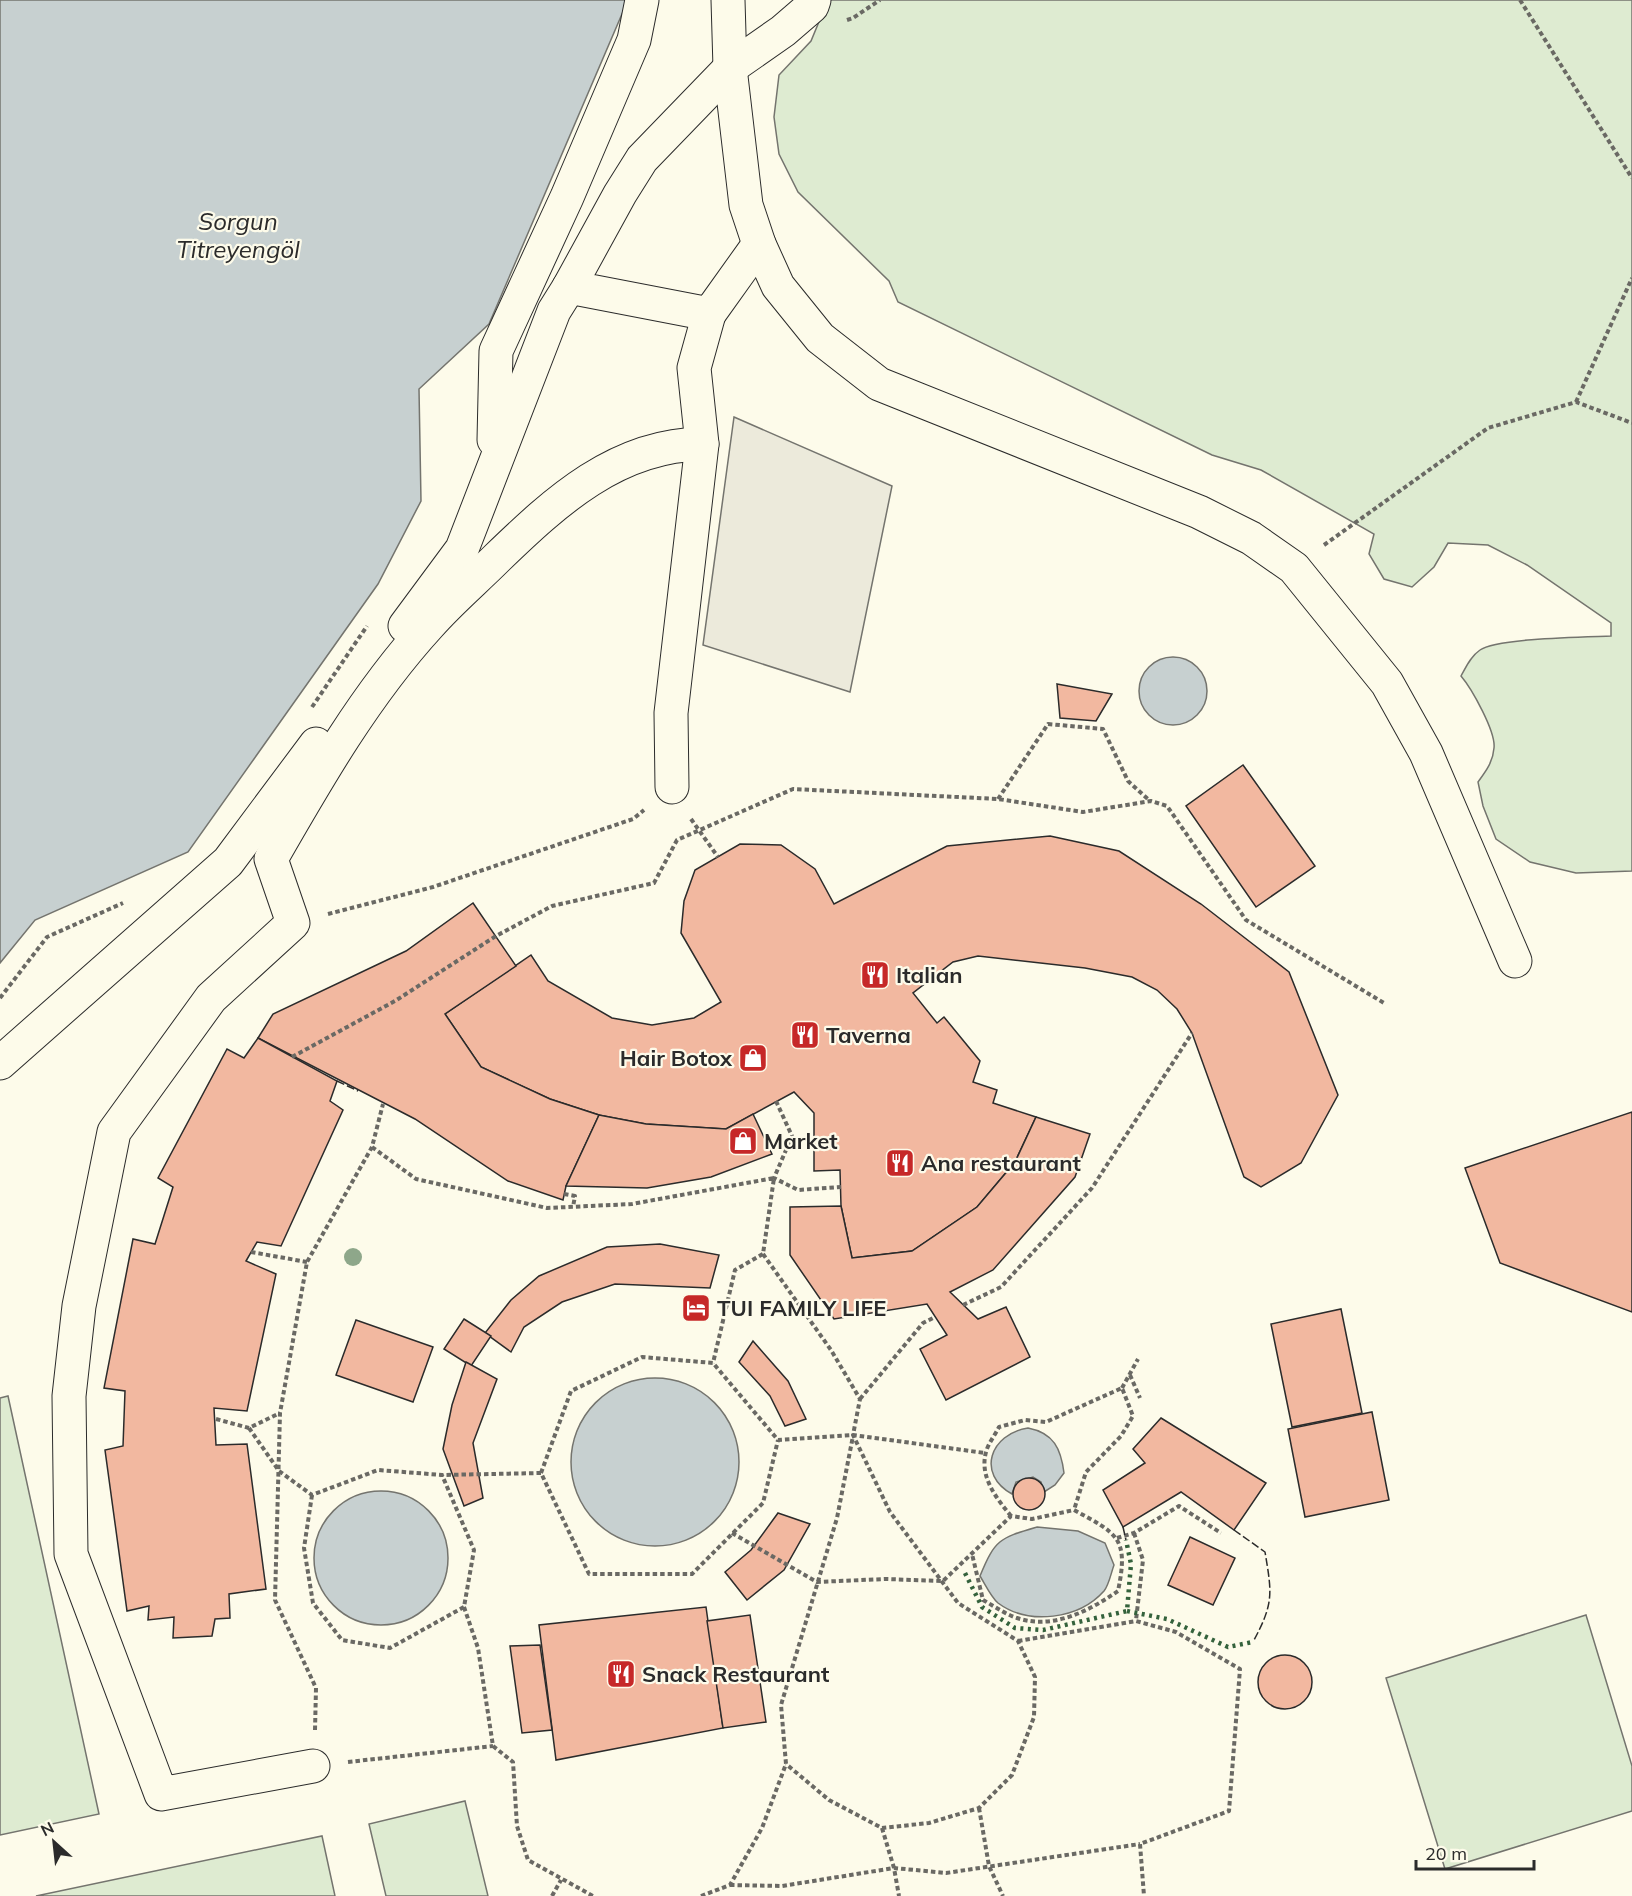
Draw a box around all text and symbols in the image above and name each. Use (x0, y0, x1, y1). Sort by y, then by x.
water label: Sorgun Titreyengöl (176, 206, 300, 264)
restaurant icon: Italian (859, 959, 891, 991)
place label: Italian (896, 961, 963, 989)
restaurant icon: Taverna (789, 1019, 821, 1051)
place label: Taverna (826, 1021, 911, 1049)
shop icon: Hair Botox (737, 1042, 769, 1074)
place label: Hair Botox (620, 1044, 733, 1072)
shop icon: Market (727, 1125, 759, 1157)
place label: Market (764, 1127, 838, 1155)
restaurant icon: Ana restaurant (884, 1147, 916, 1179)
place label: Ana restaurant (921, 1149, 1081, 1177)
hotel icon: TUI FAMILY LIFE (680, 1292, 712, 1324)
place label: TUI FAMILY LIFE (717, 1294, 886, 1322)
restaurant icon: Snack Restaurant (605, 1658, 637, 1690)
place label: Snack Restaurant (642, 1660, 829, 1688)
north arrow (24, 1812, 84, 1872)
text: N (37, 1817, 57, 1840)
scale bar (1416, 1833, 1534, 1871)
text: 20 m (1425, 1842, 1467, 1865)

